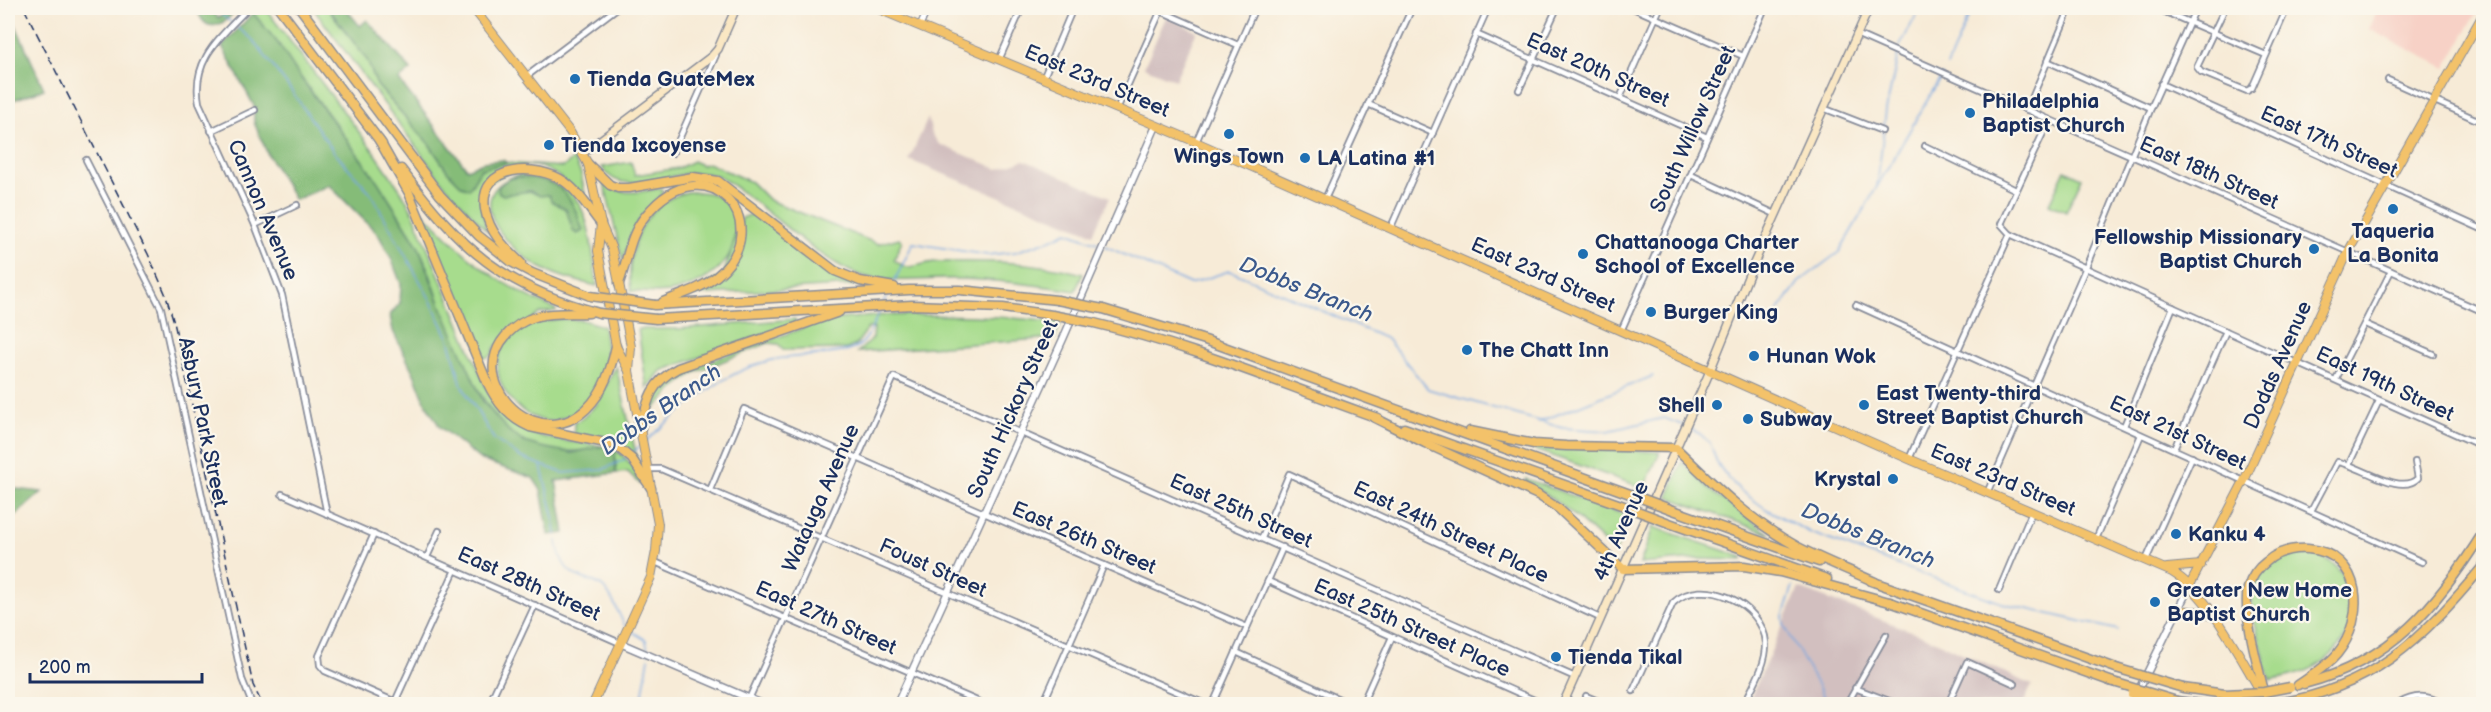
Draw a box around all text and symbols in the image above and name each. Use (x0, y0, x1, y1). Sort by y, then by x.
street label: East 20th Street (1523, 27, 1674, 113)
street label: East 23rd Street (1021, 39, 1174, 123)
street label: South Willow Street (1645, 41, 1741, 216)
place label: Tienda GuateMex (587, 67, 755, 92)
marker: Tienda GuateMex (568, 72, 582, 86)
place label: Philadelphia Baptist Church (1982, 89, 2125, 138)
street label: East 17th Street (2256, 101, 2402, 184)
marker: Philadelphia Baptist Church (1963, 106, 1977, 120)
marker: Wings Town (1222, 127, 1236, 141)
street label: East 18th Street (2136, 131, 2283, 215)
place label: Tienda Ixcoyense (561, 133, 726, 158)
street label: Cannon Avenue (222, 136, 304, 284)
marker: Tienda Ixcoyense (542, 138, 556, 152)
place label: Wings Town (1174, 144, 1284, 169)
place label: LA Latina #1 (1317, 146, 1435, 171)
marker: LA Latina #1 (1298, 151, 1312, 165)
marker: Taqueria La Bonita (2386, 202, 2400, 216)
place label: Taqueria La Bonita (2347, 219, 2439, 268)
place label: Fellowship Missionary Baptist Church (2094, 225, 2302, 274)
place label: Chattanooga Charter School of Excellence (1595, 230, 1799, 279)
street label: East 23rd Street (1467, 232, 1619, 318)
marker: Fellowship Missionary Baptist Church (2307, 242, 2321, 256)
marker: Chattanooga Charter School of Excellence (1576, 247, 1590, 261)
water label: Dobbs Branch (1235, 251, 1377, 329)
street label: Dodds Avenue (2239, 297, 2317, 433)
place label: Burger King (1663, 300, 1778, 325)
marker: Burger King (1644, 305, 1658, 319)
street label: South Hickory Street (962, 315, 1064, 502)
street label: Asbury Park Street (173, 335, 233, 510)
place label: The Chatt Inn (1479, 338, 1609, 363)
street label: East 19th Street (2312, 341, 2459, 427)
marker: The Chatt Inn (1460, 343, 1474, 357)
place label: Hunan Wok (1766, 344, 1876, 369)
marker: Hunan Wok (1747, 349, 1761, 363)
water label: Dobbs Branch (595, 358, 727, 462)
place label: East Twenty-third Street Baptist Church (1876, 381, 2083, 430)
street label: East 21st Street (2106, 390, 2251, 476)
place label: Shell (1658, 393, 1705, 418)
marker: Shell (1710, 398, 1724, 412)
marker: East Twenty-third Street Baptist Church (1857, 398, 1871, 412)
place label: Subway (1760, 407, 1832, 432)
marker: Subway (1741, 412, 1755, 426)
street label: Watauga Avenue (777, 420, 865, 576)
street label: East 23rd Street (1927, 438, 2080, 522)
place label: Krystal (1814, 467, 1881, 492)
street label: East 25th Street (1166, 468, 1317, 554)
marker: Krystal (1886, 472, 1900, 486)
street label: East 24th Street Place (1349, 476, 1553, 588)
street label: 4th Avenue (1588, 477, 1654, 585)
street label: East 26th Street (1008, 496, 1160, 580)
water label: Dobbs Branch (1797, 497, 1939, 575)
place label: Kanku 4 (2188, 522, 2266, 547)
marker: Kanku 4 (2169, 527, 2183, 541)
street label: Foust Street (875, 533, 991, 603)
street label: East 28th Street (454, 541, 605, 627)
street label: East 25th Street Place (1310, 573, 1514, 683)
street label: East 27th Street (752, 576, 901, 661)
place label: Greater New Home Baptist Church (2167, 578, 2352, 627)
marker: Greater New Home Baptist Church (2148, 595, 2162, 609)
place label: Tienda Tikal (1568, 645, 1683, 670)
scale bar (30, 646, 202, 684)
marker: Tienda Tikal (1549, 650, 1563, 664)
text: 200 m (39, 657, 91, 678)

